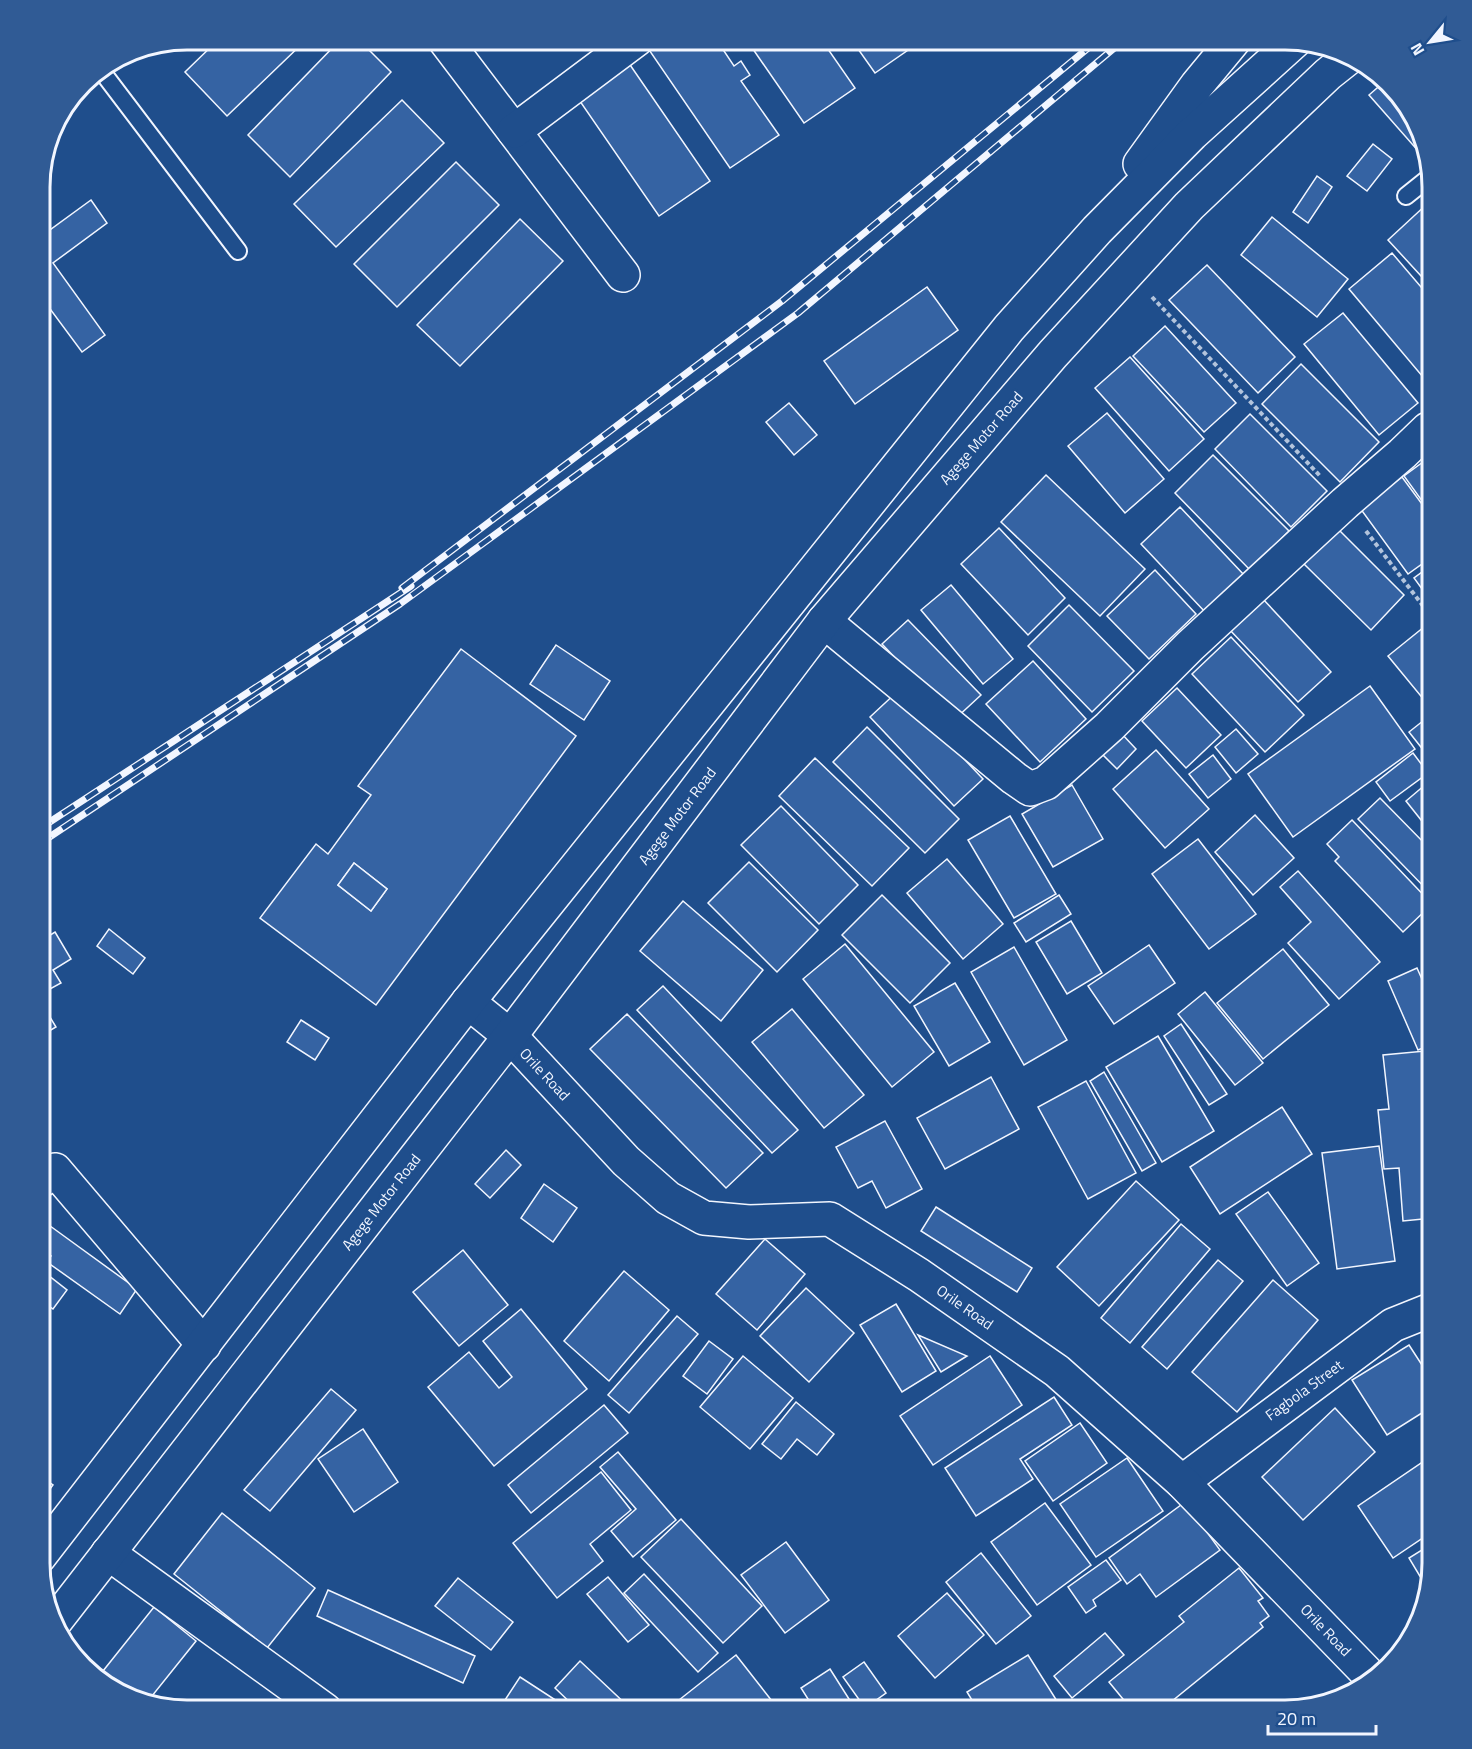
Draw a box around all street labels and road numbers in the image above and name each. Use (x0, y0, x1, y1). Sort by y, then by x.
street label: Agege Motor Road (934, 386, 1028, 490)
street label: Agege Motor Road (633, 762, 721, 870)
street label: Orile Road (514, 1042, 576, 1106)
street label: Agege Motor Road (336, 1149, 426, 1255)
street label: Orile Road (932, 1279, 998, 1335)
street label: Fagbola Street (1260, 1353, 1348, 1426)
street label: Orile Road (1295, 1599, 1357, 1661)

